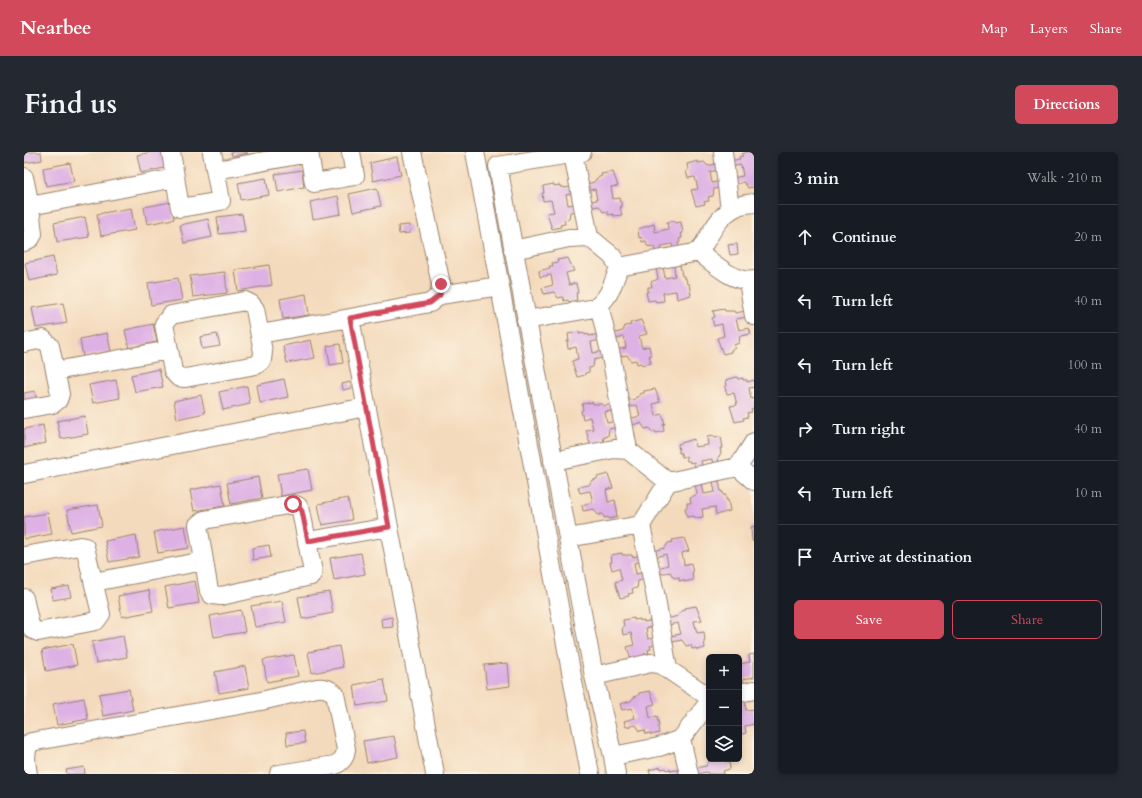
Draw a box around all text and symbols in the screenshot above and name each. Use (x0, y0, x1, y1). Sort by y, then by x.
text: Nearbee (20, 15, 91, 41)
text: Map (981, 19, 1008, 38)
text: Layers (1030, 19, 1068, 38)
text: Share (1090, 19, 1122, 38)
text: Find us (24, 85, 117, 123)
button: Directions (1015, 85, 1118, 124)
text: 3 min (794, 167, 839, 190)
text: Walk · 210 m (1027, 169, 1102, 187)
icon: ahead (794, 226, 816, 248)
text: Continue (832, 227, 897, 247)
text: 20 m (1074, 228, 1102, 246)
route end (432, 275, 450, 293)
icon: left (794, 290, 816, 312)
text: Turn left (832, 291, 893, 311)
text: 40 m (1074, 292, 1102, 310)
icon: left (794, 354, 816, 376)
text: Turn left (832, 355, 893, 375)
text: 100 m (1068, 356, 1102, 374)
icon: right (794, 418, 816, 440)
text: Turn right (832, 419, 905, 439)
text: 40 m (1074, 420, 1102, 438)
icon: left (794, 482, 816, 504)
text: Turn left (832, 483, 893, 503)
text: 10 m (1074, 484, 1102, 502)
route start (284, 495, 302, 513)
icon: arrive (794, 546, 816, 568)
text: Arrive at destination (832, 547, 972, 567)
button: Save (794, 600, 944, 639)
button: Share (952, 600, 1102, 639)
map controls (706, 654, 742, 762)
button: + (706, 654, 742, 690)
button: − (706, 690, 742, 726)
button: layers (706, 726, 742, 762)

